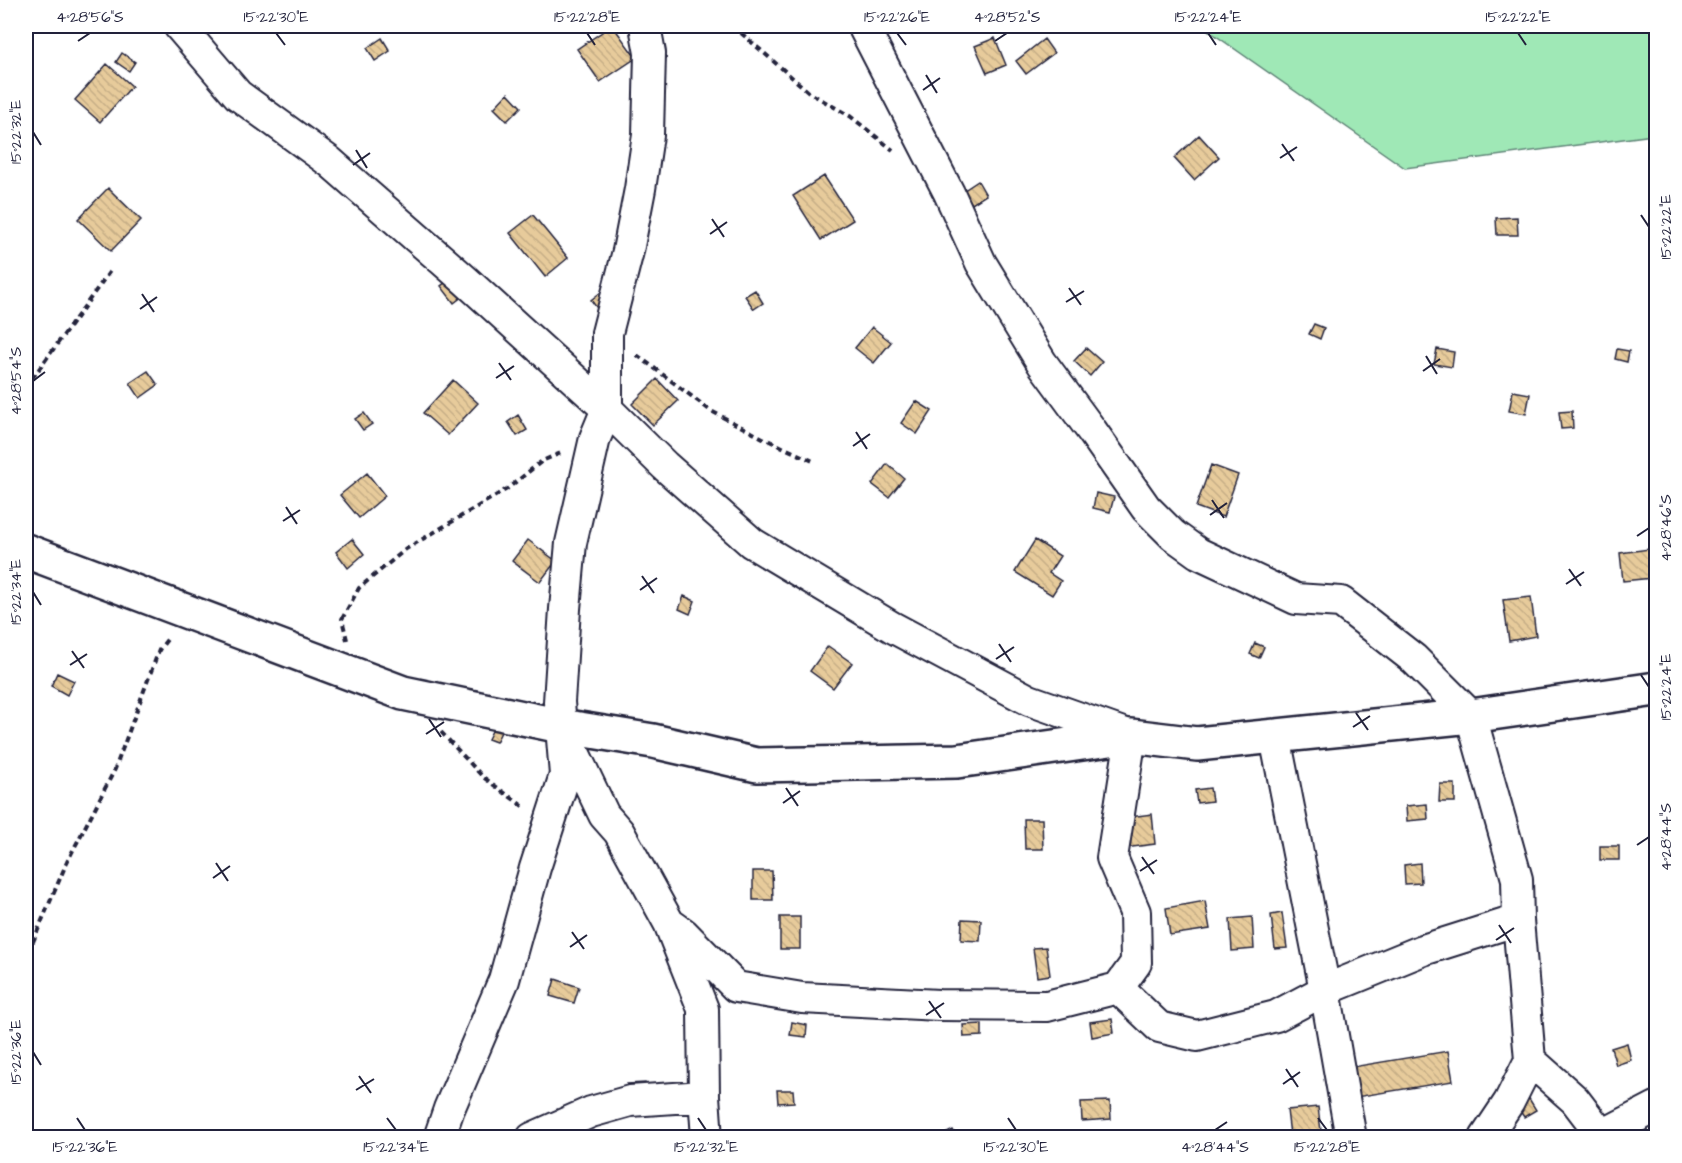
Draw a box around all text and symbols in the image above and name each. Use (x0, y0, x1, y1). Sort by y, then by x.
text: 4°28'56"S (56, 7, 124, 28)
text: 15°22'30"E (244, 7, 309, 28)
text: 15°22'28"E (554, 7, 620, 28)
text: 15°22'26"E (864, 7, 930, 28)
text: 4°28'52"S (974, 7, 1041, 28)
text: 15°22'24"E (1175, 7, 1241, 28)
text: 15°22'22"E (1485, 7, 1551, 28)
text: 15°22'32"E (6, 100, 27, 164)
text: 15°22'22"E (1656, 194, 1677, 260)
text: 4°28'54"S (6, 347, 27, 415)
text: 4°28'46"S (1656, 494, 1677, 562)
text: 15°22'34"E (6, 559, 27, 625)
text: 15°22'24"E (1656, 654, 1677, 720)
text: 4°28'44"S (1656, 803, 1677, 871)
text: 15°22'36"E (6, 1019, 27, 1084)
text: 15°22'36"E (53, 1137, 118, 1158)
text: 15°22'34"E (363, 1137, 429, 1158)
text: 15°22'32"E (674, 1137, 738, 1158)
text: 15°22'30"E (984, 1137, 1049, 1158)
text: 4°28'44"S (1181, 1137, 1249, 1158)
text: 15°22'28"E (1294, 1137, 1360, 1158)

